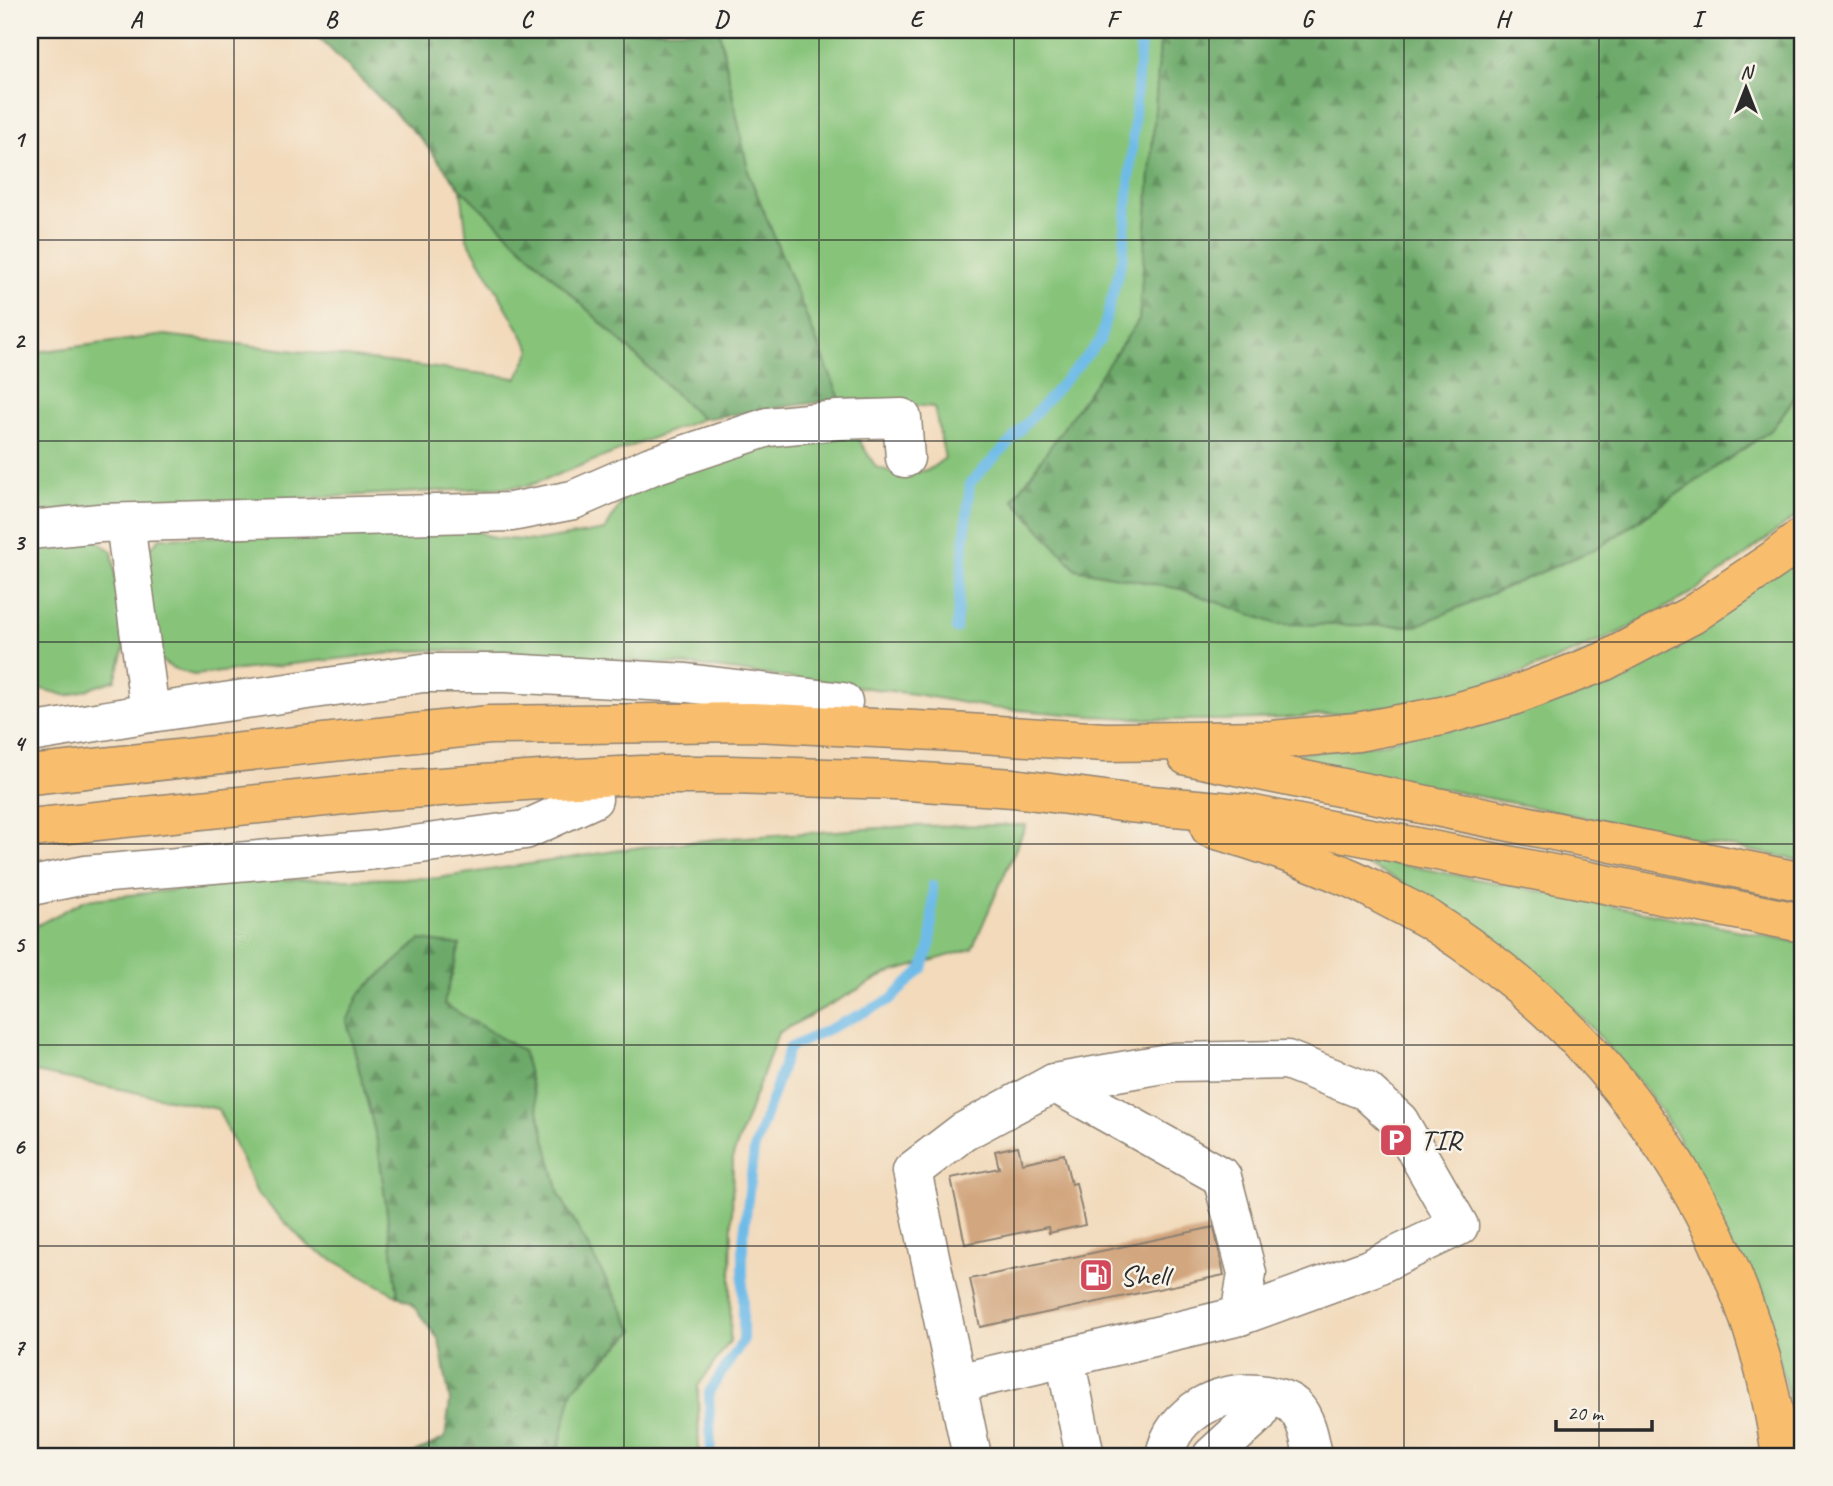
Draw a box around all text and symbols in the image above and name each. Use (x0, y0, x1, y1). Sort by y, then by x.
text: A (130, 5, 144, 34)
text: B (325, 5, 339, 34)
text: C (521, 5, 535, 34)
text: D (714, 5, 730, 34)
text: E (910, 5, 926, 34)
text: F (1107, 5, 1123, 34)
text: G (1301, 5, 1316, 34)
text: H (1495, 5, 1513, 34)
text: I (1692, 5, 1707, 34)
north arrow (1710, 52, 1780, 122)
text: N (1740, 60, 1755, 84)
text: 1 (14, 125, 27, 154)
text: 2 (14, 326, 27, 355)
text: 3 (14, 528, 27, 557)
text: 4 (14, 729, 27, 758)
text: 5 (14, 930, 26, 959)
parking icon: TIR (1377, 1121, 1415, 1159)
place label: TIR (1420, 1121, 1464, 1159)
text: 6 (14, 1132, 27, 1161)
fuel station icon: Shell (1077, 1256, 1115, 1294)
place label: Shell (1120, 1256, 1174, 1294)
text: 7 (14, 1333, 27, 1362)
scale bar (1556, 1388, 1653, 1432)
text: 20 m (1567, 1400, 1605, 1426)

